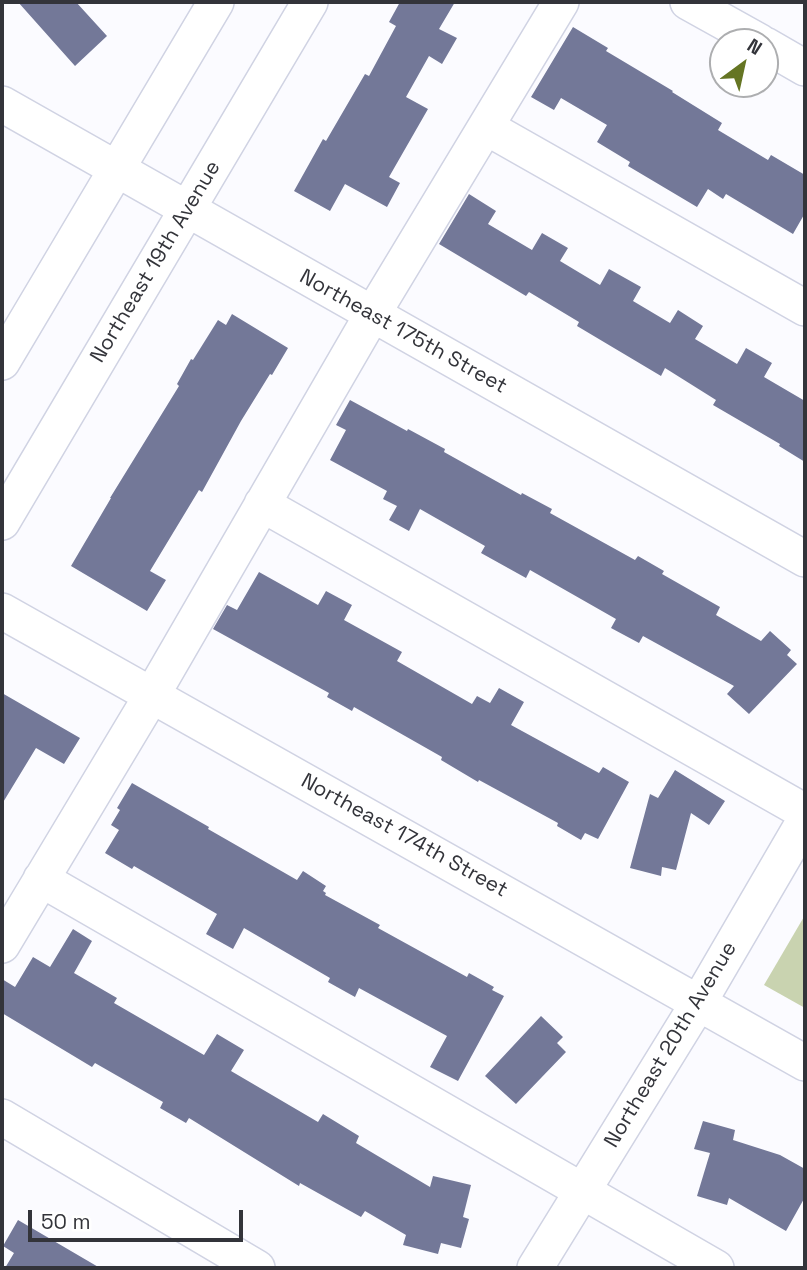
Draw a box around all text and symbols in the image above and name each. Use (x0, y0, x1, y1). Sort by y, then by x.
north arrow (709, 28, 779, 98)
text: N (742, 33, 767, 61)
street label: Northeast 19th Avenue (86, 156, 226, 368)
street label: Northeast 175th Street (295, 265, 511, 399)
street label: Northeast 174th Street (296, 769, 512, 903)
street label: Northeast 20th Avenue (599, 937, 743, 1153)
scale bar (32, 1196, 247, 1240)
text: 50 m (41, 1208, 91, 1235)

